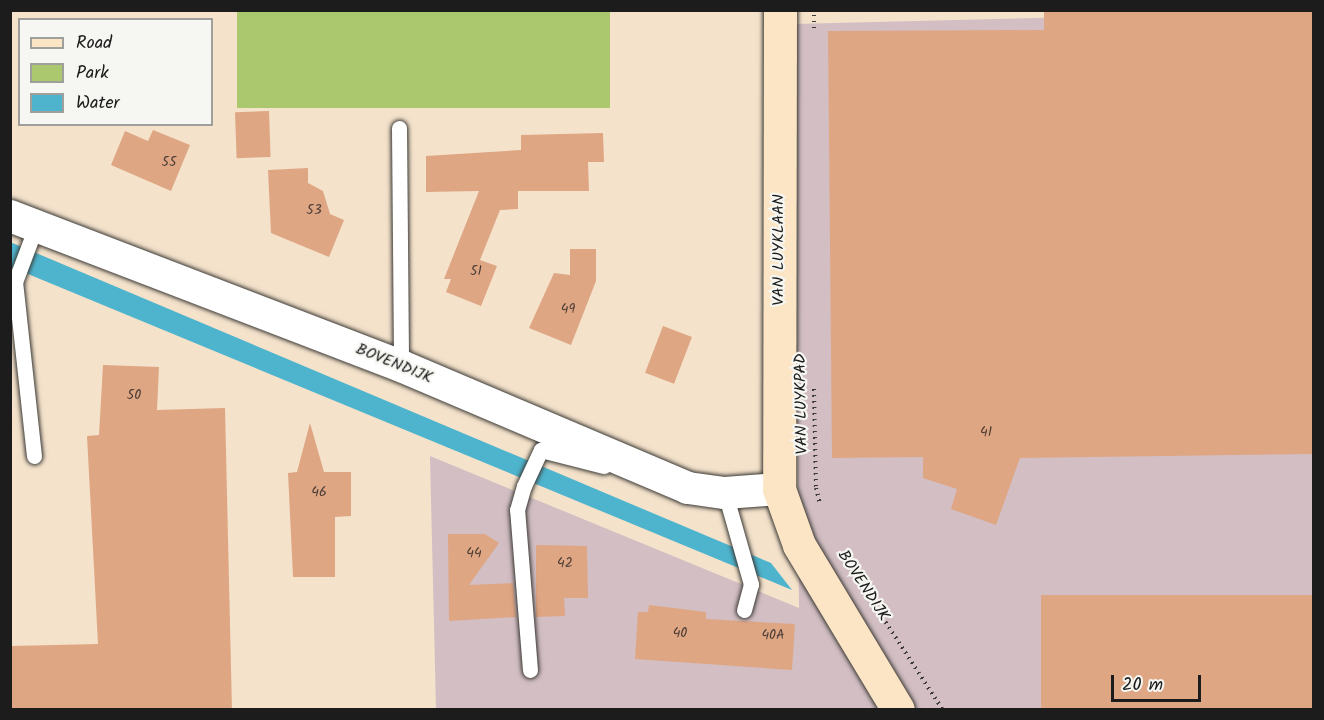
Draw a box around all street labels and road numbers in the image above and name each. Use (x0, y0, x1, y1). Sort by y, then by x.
street label: VAN LUYKLAAN (769, 194, 789, 306)
street label: BOVENDIJK (353, 340, 435, 388)
street label: VAN LUYKPAD (792, 353, 812, 455)
street label: BOVENDIJK (833, 547, 893, 625)

